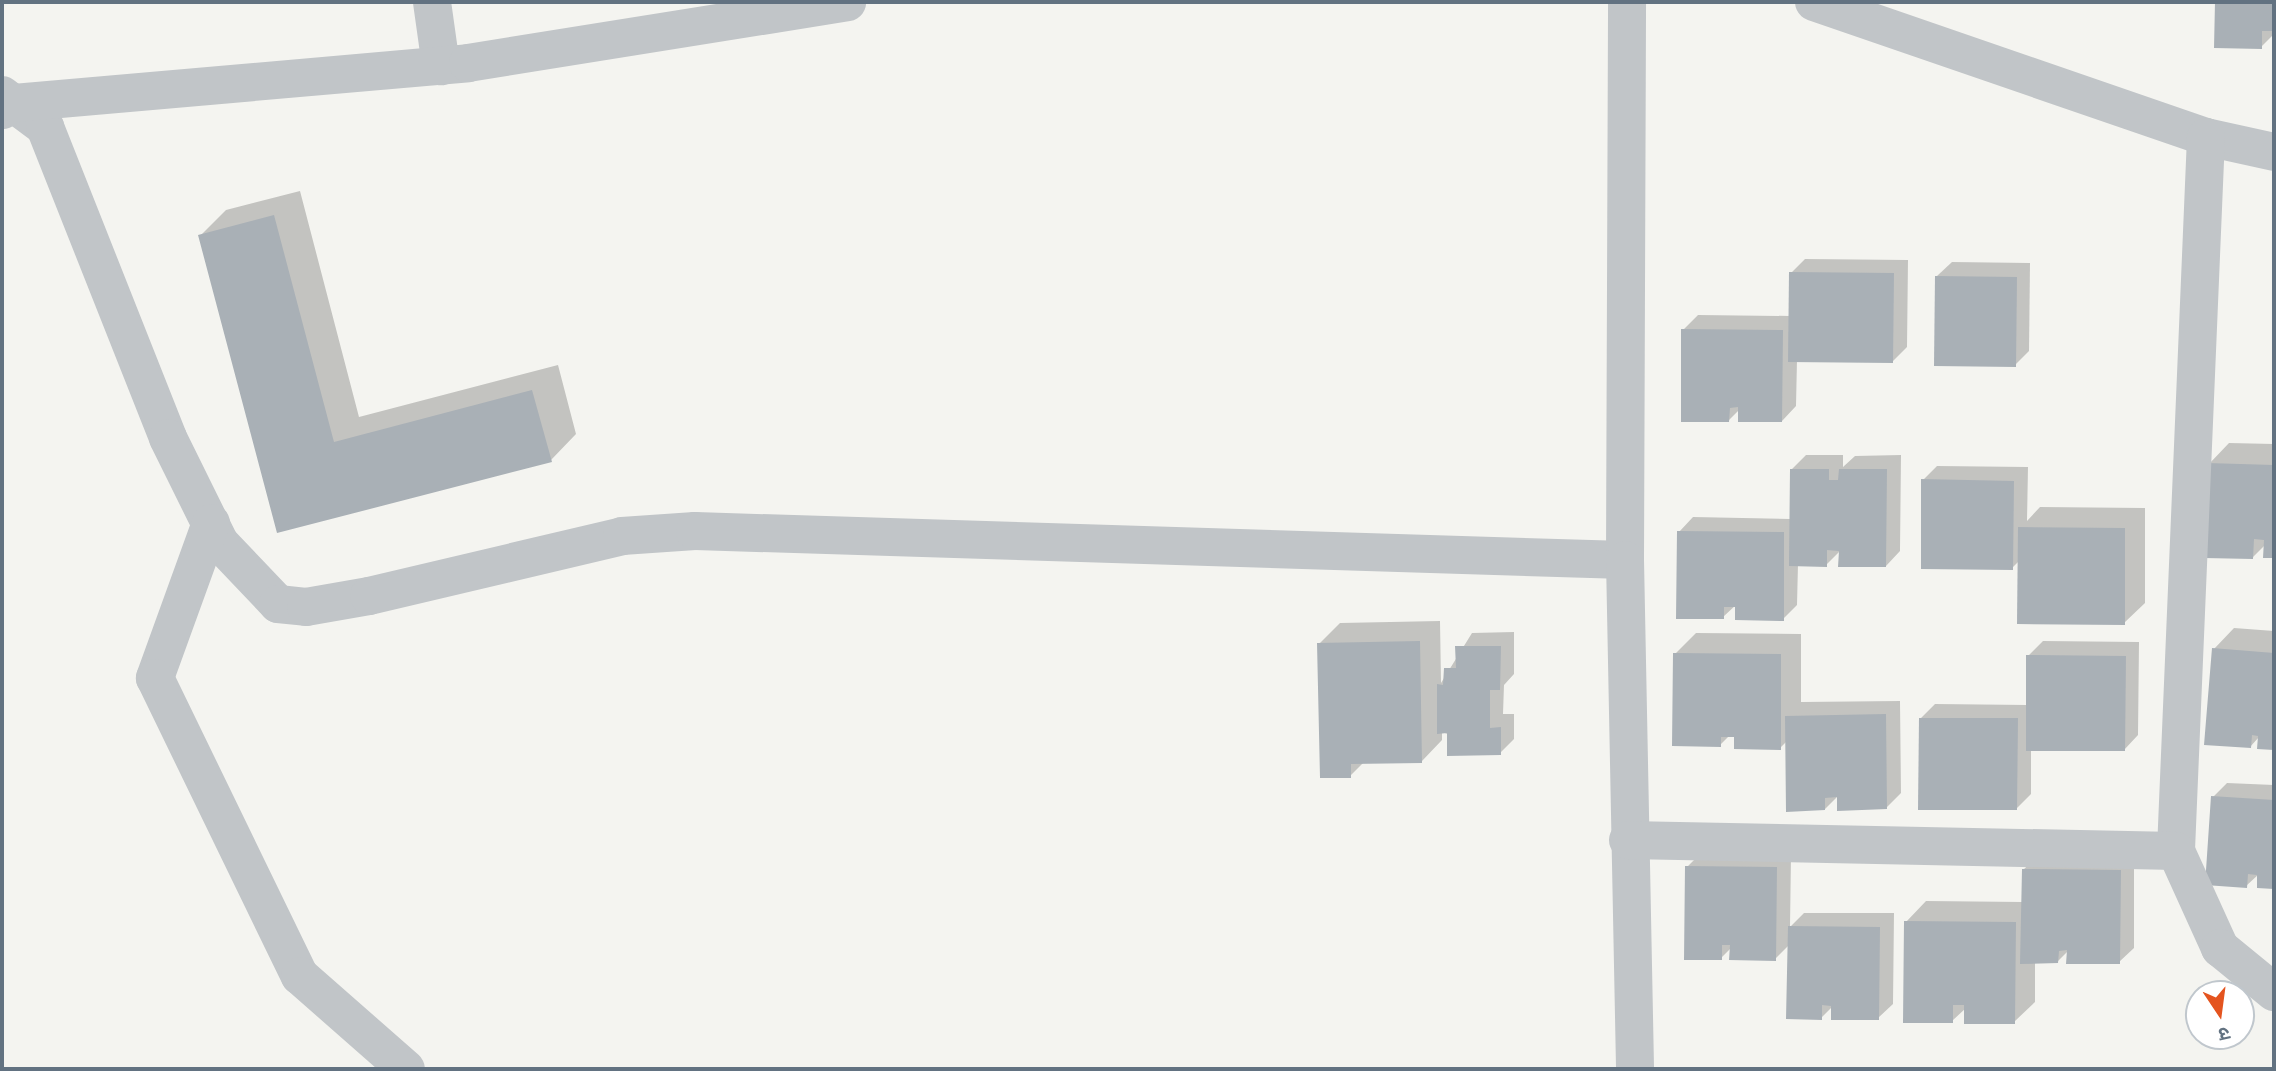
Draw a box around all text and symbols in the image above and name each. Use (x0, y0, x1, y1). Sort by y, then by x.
north arrow (2185, 980, 2255, 1050)
text: उ (2217, 1023, 2232, 1045)

